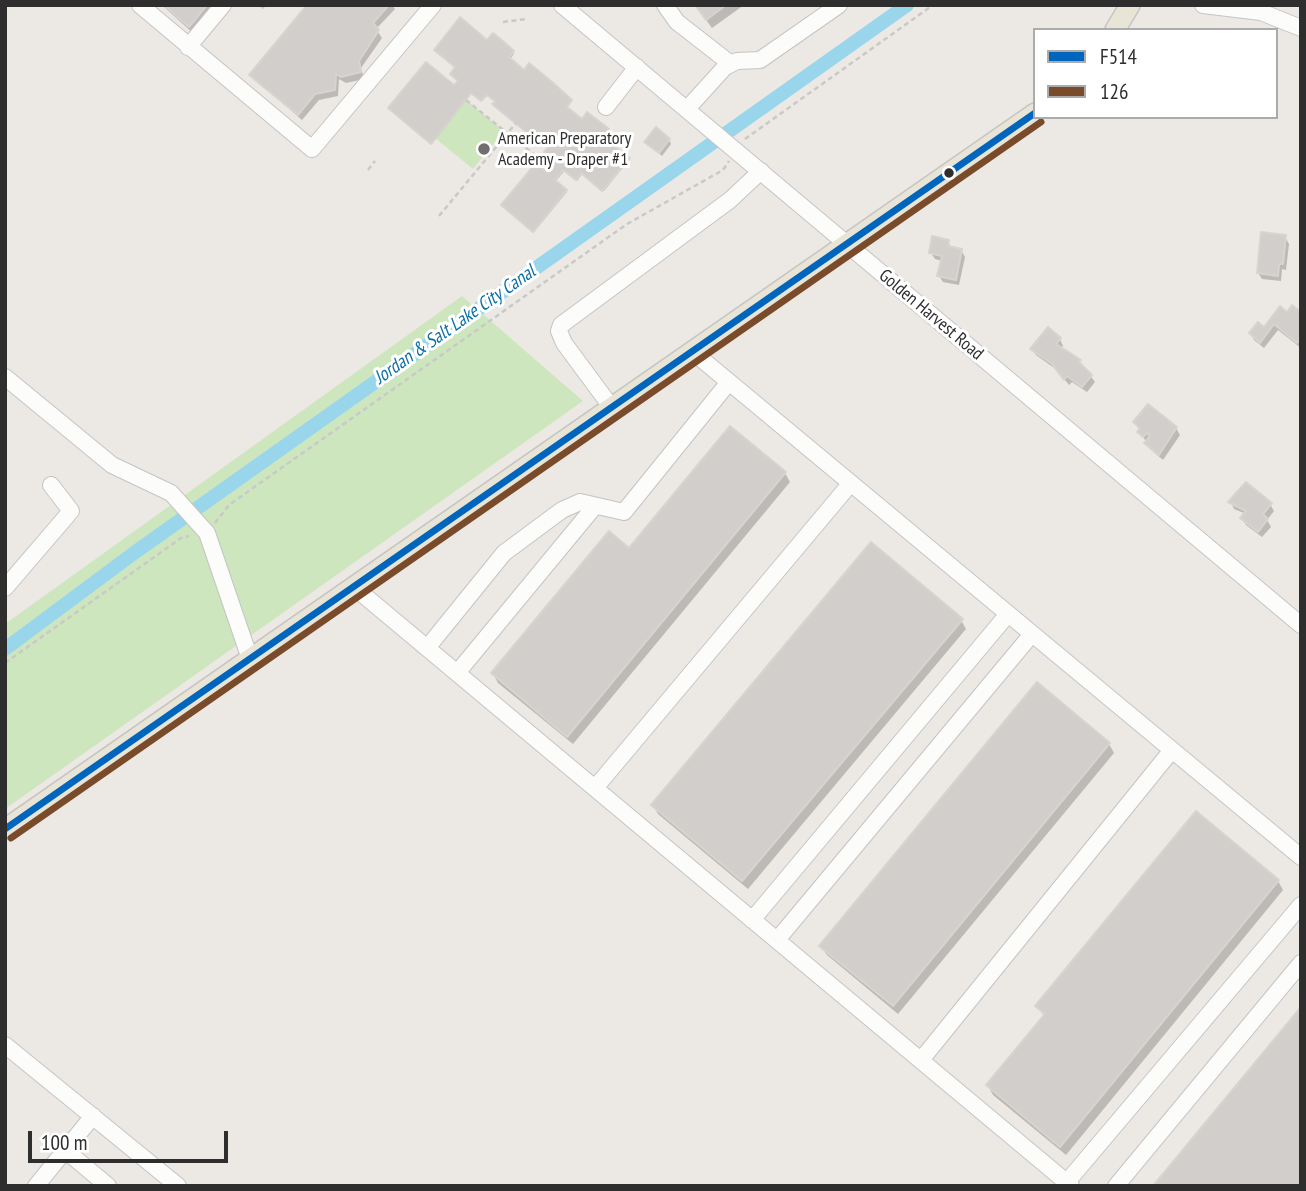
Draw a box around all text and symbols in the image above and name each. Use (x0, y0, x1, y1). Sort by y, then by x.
legend (1033, 28, 1278, 119)
text: F514 (1100, 43, 1137, 70)
text: 126 (1100, 78, 1128, 105)
place label: American Preparatory Academy - Draper #1 (498, 128, 631, 170)
marker: American Preparatory Academy - Draper #1 (476, 141, 492, 157)
unlabelled marker (942, 166, 956, 180)
water label: Jordan & Salt Lake City Canal (370, 261, 540, 389)
street label: Golden Harvest Road (874, 265, 988, 365)
scale bar (32, 1118, 231, 1162)
text: 100 m (41, 1129, 87, 1156)

